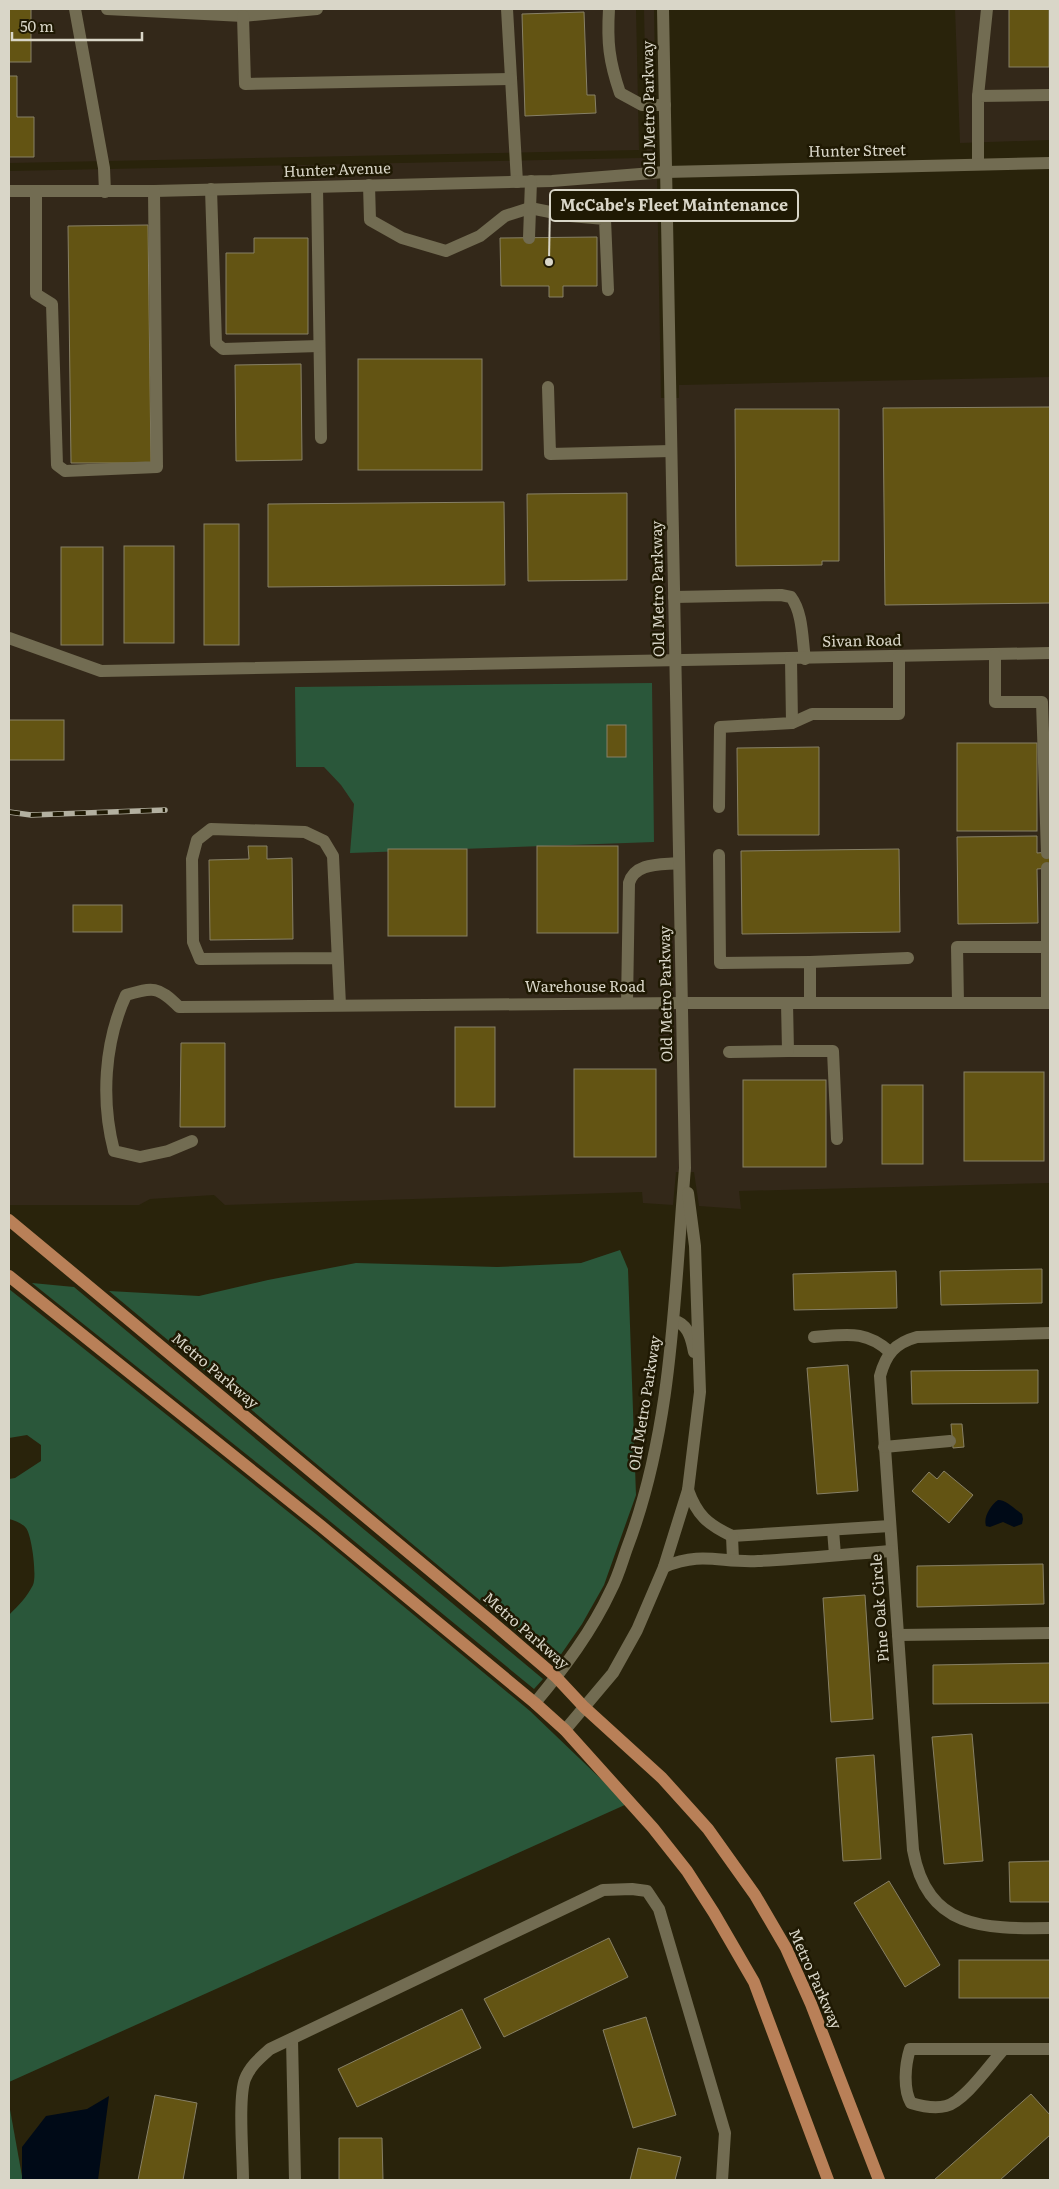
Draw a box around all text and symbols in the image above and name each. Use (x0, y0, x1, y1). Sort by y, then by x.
scale bar (12, 10, 142, 42)
text: 50 m (20, 14, 54, 37)
street label: Old Metro Parkway (635, 40, 660, 177)
street label: Hunter Street (808, 137, 906, 162)
street label: Hunter Avenue (283, 155, 391, 182)
callout: McCabe's Fleet Maintenance (550, 190, 798, 221)
text: McCabe's Fleet Maintenance (560, 192, 788, 216)
street label: Old Metro Parkway (644, 520, 669, 657)
street label: Sivan Road (822, 627, 902, 652)
street label: Old Metro Parkway (652, 925, 677, 1062)
street label: Warehouse Road (525, 974, 645, 997)
street label: Metro Parkway (167, 1326, 265, 1414)
street label: Old Metro Parkway (621, 1333, 666, 1472)
street label: Pine Oak Circle (863, 1553, 894, 1663)
street label: Metro Parkway (479, 1586, 576, 1674)
street label: Metro Parkway (784, 1924, 849, 2033)

